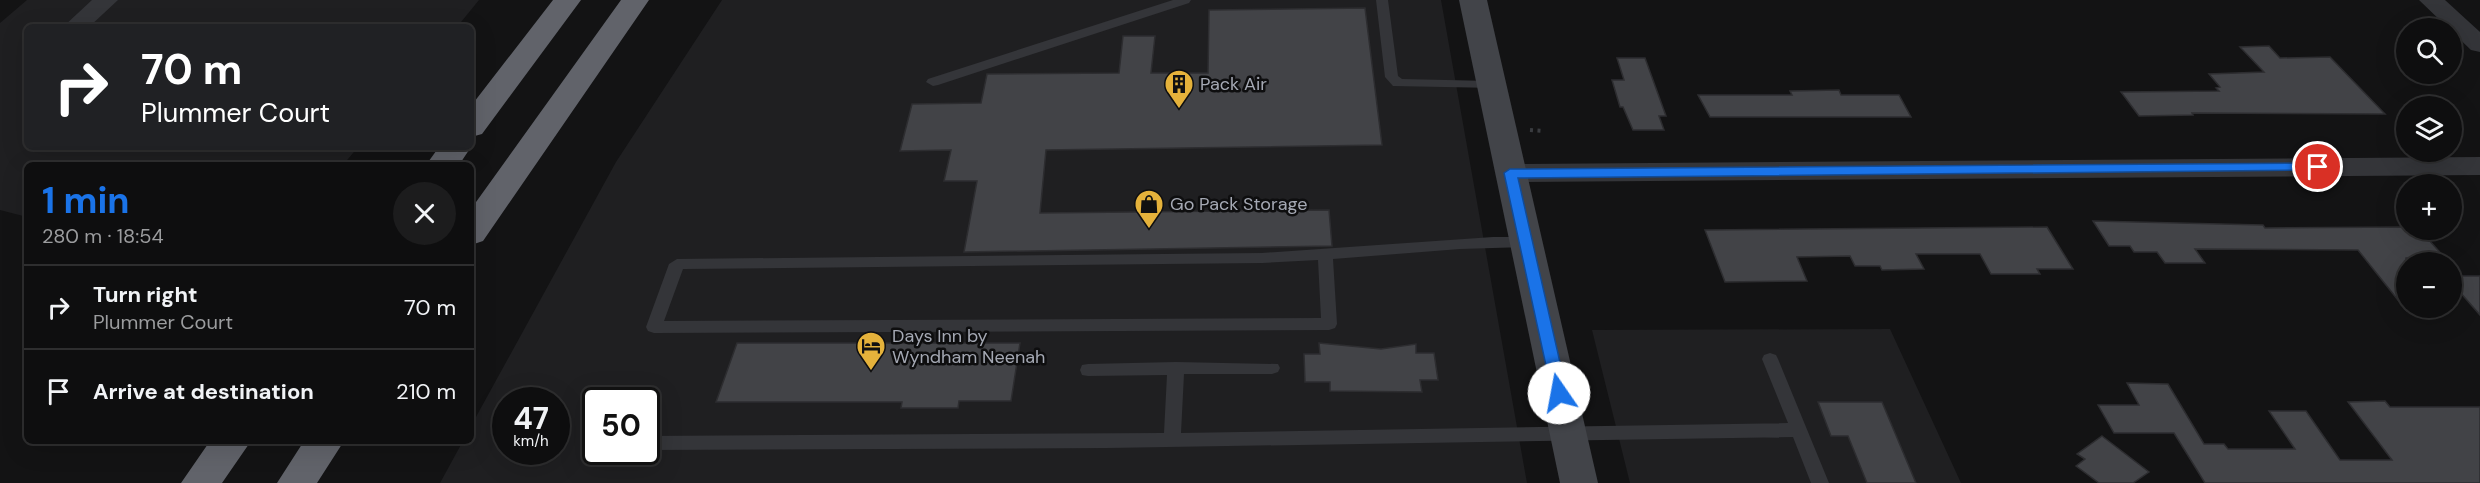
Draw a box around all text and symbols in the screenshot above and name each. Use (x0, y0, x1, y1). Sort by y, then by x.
map controls (2396, 18, 2462, 318)
button: search (2396, 18, 2462, 84)
text: 70 m (141, 42, 242, 97)
icon: right (42, 48, 120, 126)
building icon: Pack Air (1163, 68, 1195, 110)
place label: Pack Air (1200, 72, 1267, 96)
text: Plummer Court (141, 95, 330, 130)
button: layers (2396, 96, 2462, 162)
pin (2292, 141, 2343, 192)
icon: arrive (2301, 150, 2334, 183)
button: + (2396, 174, 2462, 240)
text: 1 min (42, 177, 130, 224)
button: close (393, 182, 456, 245)
shop icon: Go Pack Storage (1133, 188, 1165, 230)
place label: Go Pack Storage (1170, 192, 1307, 216)
text: 280 m · 18:54 (42, 223, 164, 249)
button: − (2396, 252, 2462, 318)
text: Turn right (93, 280, 198, 309)
icon: right (42, 291, 75, 324)
text: 70 m (404, 293, 456, 322)
text: Plummer Court (93, 309, 233, 335)
place label: Days Inn by Wyndham Neenah (892, 324, 1045, 369)
hotel icon: Days Inn by Wyndham Neenah (855, 330, 887, 372)
position arrow (1527, 361, 1591, 425)
icon: arrive (42, 375, 75, 408)
text: Arrive at destination (93, 377, 314, 406)
text: 210 m (396, 377, 456, 406)
speed limit sign: 50 (582, 387, 660, 465)
text: 47 (513, 399, 549, 438)
text: km/h (513, 431, 549, 451)

